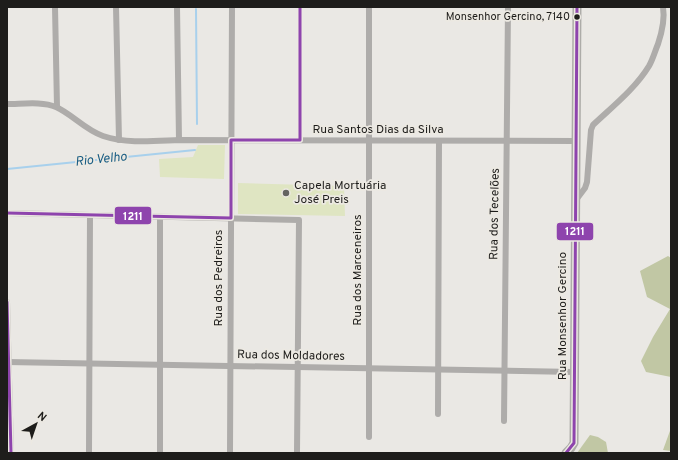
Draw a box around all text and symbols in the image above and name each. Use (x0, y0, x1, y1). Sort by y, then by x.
place label: Monsenhor Gercino, 7140 (446, 10, 570, 24)
marker: Monsenhor Gercino, 7140 (572, 12, 582, 22)
street label: Rua Santos Dias da Silva (313, 122, 443, 138)
water label: Rio Velho (74, 149, 128, 171)
street label: Rua dos Tecelões (486, 168, 504, 260)
place label: Capela Mortuária José Preis (294, 178, 386, 208)
marker: Capela Mortuária José Preis (281, 188, 291, 198)
line badge: 1211 (114, 206, 152, 225)
text: 1211 (123, 210, 143, 224)
street label: Rua dos Marceneiros (350, 214, 366, 326)
line badge: 1211 (556, 222, 594, 241)
text: 1211 (565, 225, 585, 239)
street label: Rua dos Pedreiros (211, 230, 227, 327)
street label: Rua Monsenhor Gercino (555, 251, 571, 380)
street label: Rua dos Moldadores (237, 347, 345, 365)
north arrow (16, 404, 56, 444)
text: N (34, 409, 49, 425)

